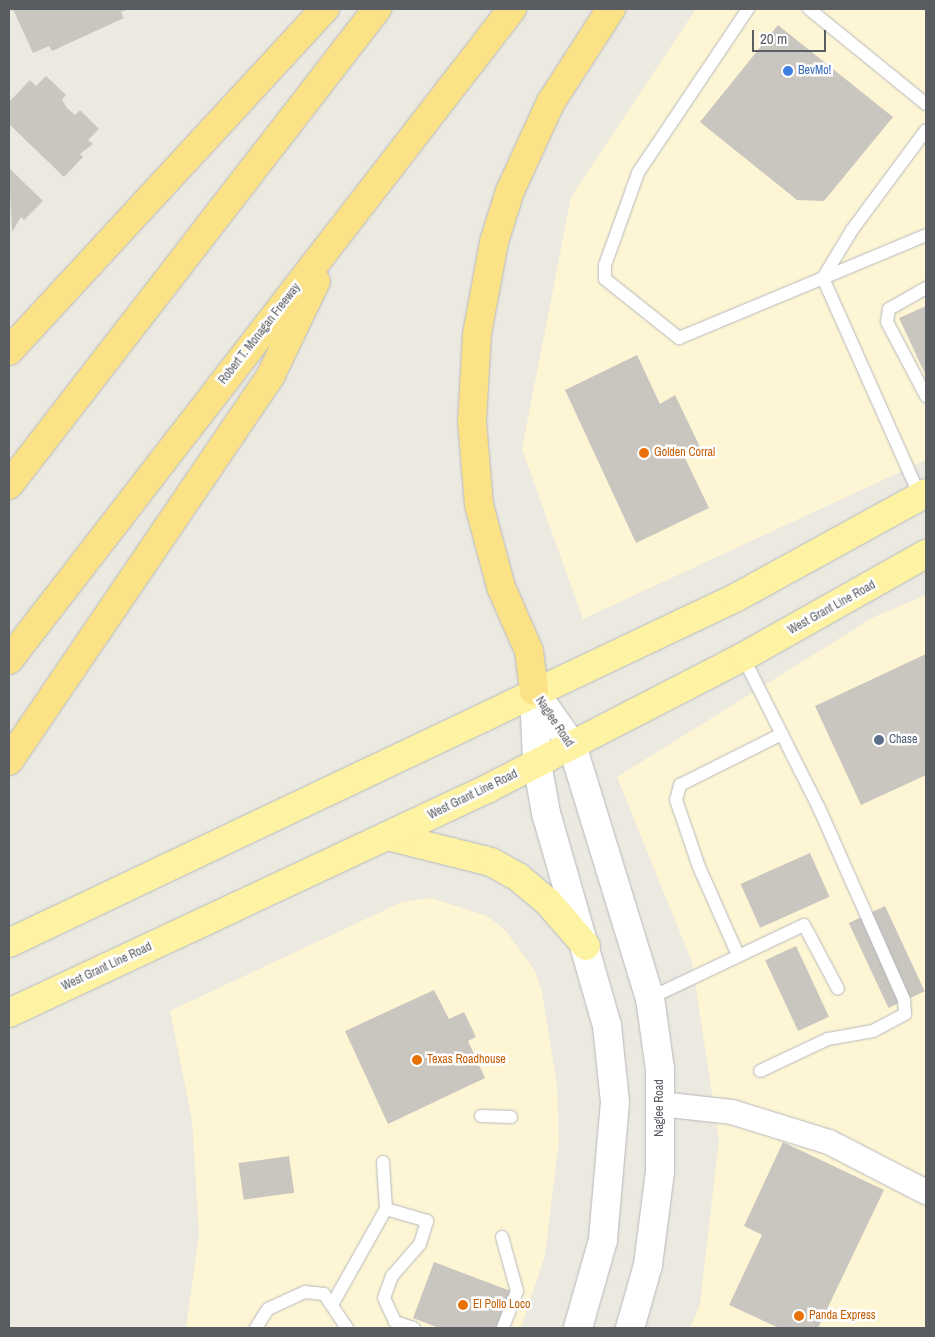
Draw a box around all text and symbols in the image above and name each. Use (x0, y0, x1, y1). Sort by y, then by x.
scale bar (755, 20, 829, 52)
text: 20 m (760, 28, 787, 49)
place label: BevMo! (798, 64, 831, 78)
marker: BevMo! (782, 65, 794, 77)
street label: Robert T. Monagan Freeway (216, 281, 304, 387)
place label: Golden Corral (654, 446, 715, 460)
marker: Golden Corral (638, 447, 650, 459)
street label: West Grant Line Road (786, 578, 878, 638)
street label: Naglee Road (532, 694, 576, 750)
place label: Chase (889, 733, 917, 747)
marker: Chase (873, 734, 885, 746)
street label: West Grant Line Road (426, 767, 520, 823)
street label: West Grant Line Road (60, 940, 154, 994)
place label: Texas Roadhouse (427, 1053, 506, 1067)
marker: Texas Roadhouse (411, 1054, 423, 1066)
street label: Naglee Road (653, 1079, 667, 1137)
place label: El Pollo Loco (473, 1298, 530, 1312)
marker: El Pollo Loco (457, 1299, 469, 1311)
place label: Panda Express (809, 1309, 876, 1323)
marker: Panda Express (793, 1310, 805, 1322)

